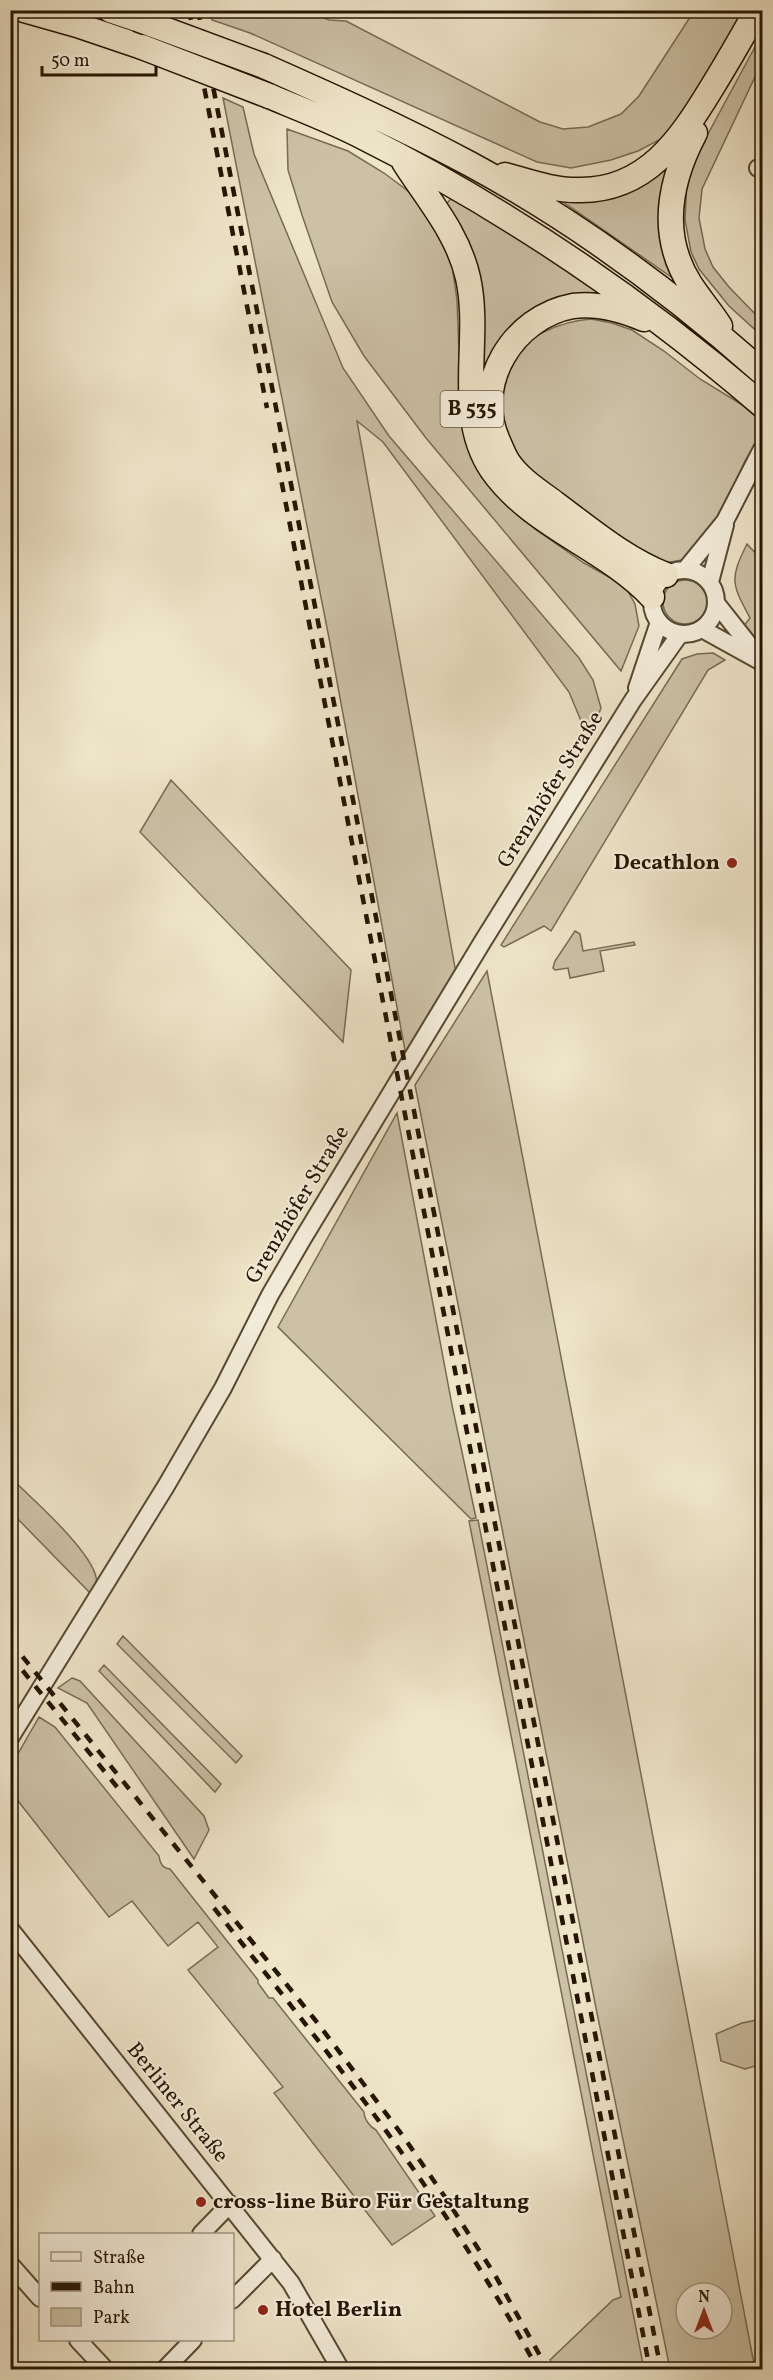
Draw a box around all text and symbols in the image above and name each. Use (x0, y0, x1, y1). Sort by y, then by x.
scale bar (42, 39, 156, 77)
text: 50 m (51, 49, 90, 74)
road number: B 535 (440, 391, 504, 427)
street label: Grenzhöfer Straße (490, 706, 612, 874)
place label: Decathlon (614, 848, 720, 879)
marker: Decathlon (725, 856, 739, 870)
street label: Grenzhöfer Straße (238, 1120, 358, 1290)
street label: Berliner Straße (119, 2036, 235, 2170)
place label: cross-line Büro Für Gestaltung (213, 2187, 529, 2218)
marker: cross-line Büro Für Gestaltung (194, 2195, 208, 2209)
legend (39, 2233, 234, 2341)
text: Straße (93, 2246, 145, 2271)
text: Bahn (93, 2276, 135, 2301)
north arrow (674, 2281, 734, 2341)
text: N (698, 2287, 710, 2309)
place label: Hotel Berlin (275, 2295, 402, 2326)
marker: Hotel Berlin (256, 2303, 270, 2317)
text: Park (93, 2306, 130, 2331)

